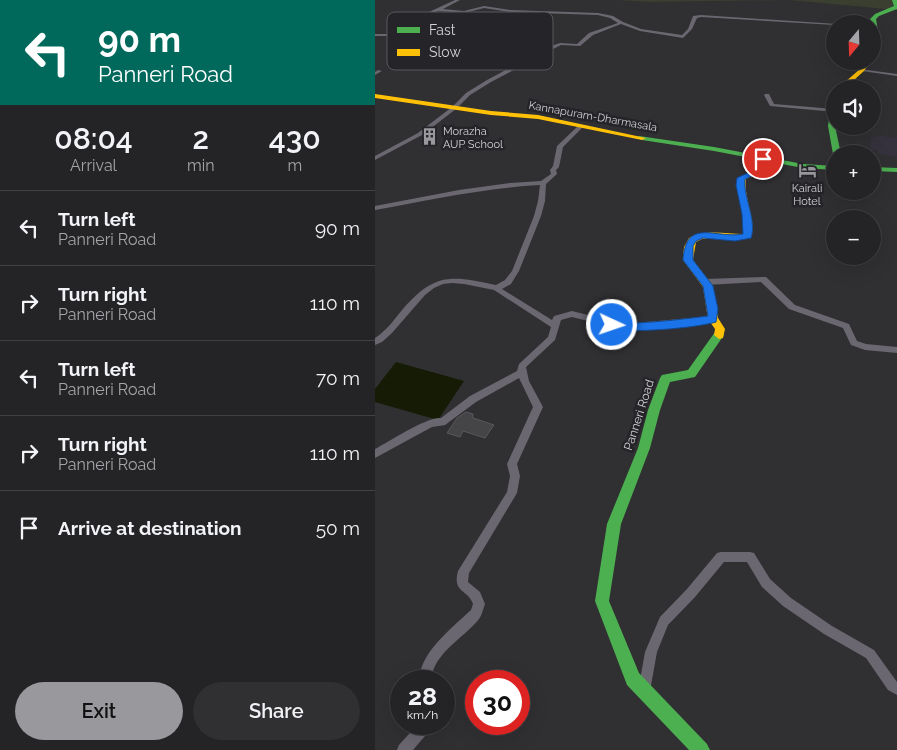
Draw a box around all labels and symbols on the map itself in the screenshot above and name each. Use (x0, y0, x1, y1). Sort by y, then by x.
legend (387, 12, 553, 70)
north arrow (826, 15, 881, 70)
text: Fast (429, 22, 456, 38)
text: Slow (429, 44, 461, 60)
street label: Kannapuram-Dharmasala (528, 99, 658, 134)
place label: Morazha AUP School (443, 125, 503, 151)
building icon: Morazha AUP School (419, 127, 439, 147)
pin (742, 138, 784, 180)
hotel icon: Kairali Hotel (797, 160, 817, 180)
place label: Kairali Hotel (792, 182, 822, 208)
position arrow (585, 298, 637, 350)
street label: Panneri Road (621, 378, 657, 452)
speed limit sign: 30 (465, 670, 530, 735)

